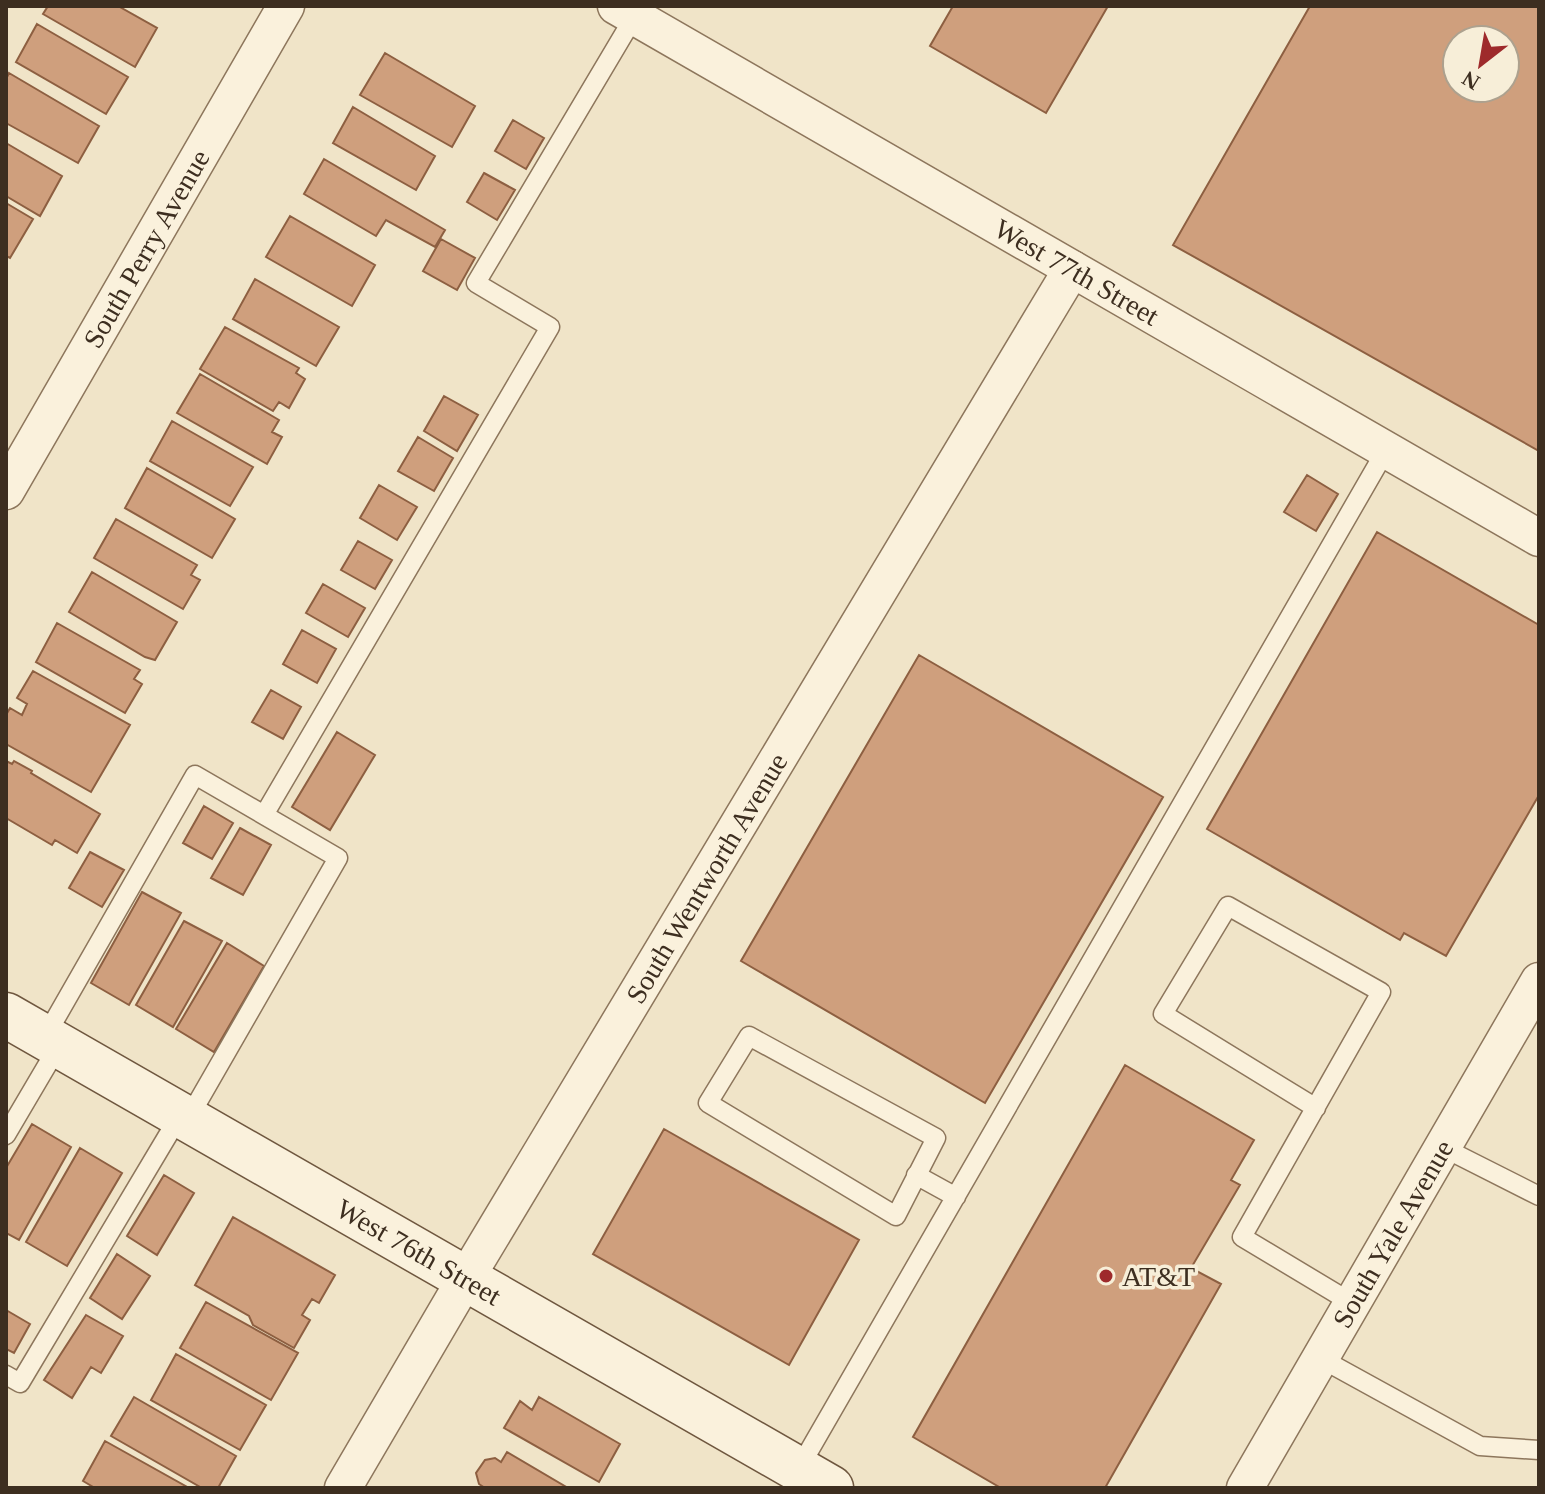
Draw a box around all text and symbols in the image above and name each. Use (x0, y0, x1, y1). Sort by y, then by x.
north arrow (1441, 24, 1521, 104)
text: N (1458, 66, 1484, 96)
street label: South Perry Avenue (77, 144, 216, 353)
street label: West 77th Street (989, 213, 1164, 332)
street label: South Wentworth Avenue (620, 748, 794, 1009)
street label: South Yale Avenue (1326, 1134, 1459, 1333)
street label: West 76th Street (331, 1193, 507, 1312)
place label: AT&T (1122, 1261, 1195, 1292)
marker: AT&T (1097, 1267, 1115, 1285)

